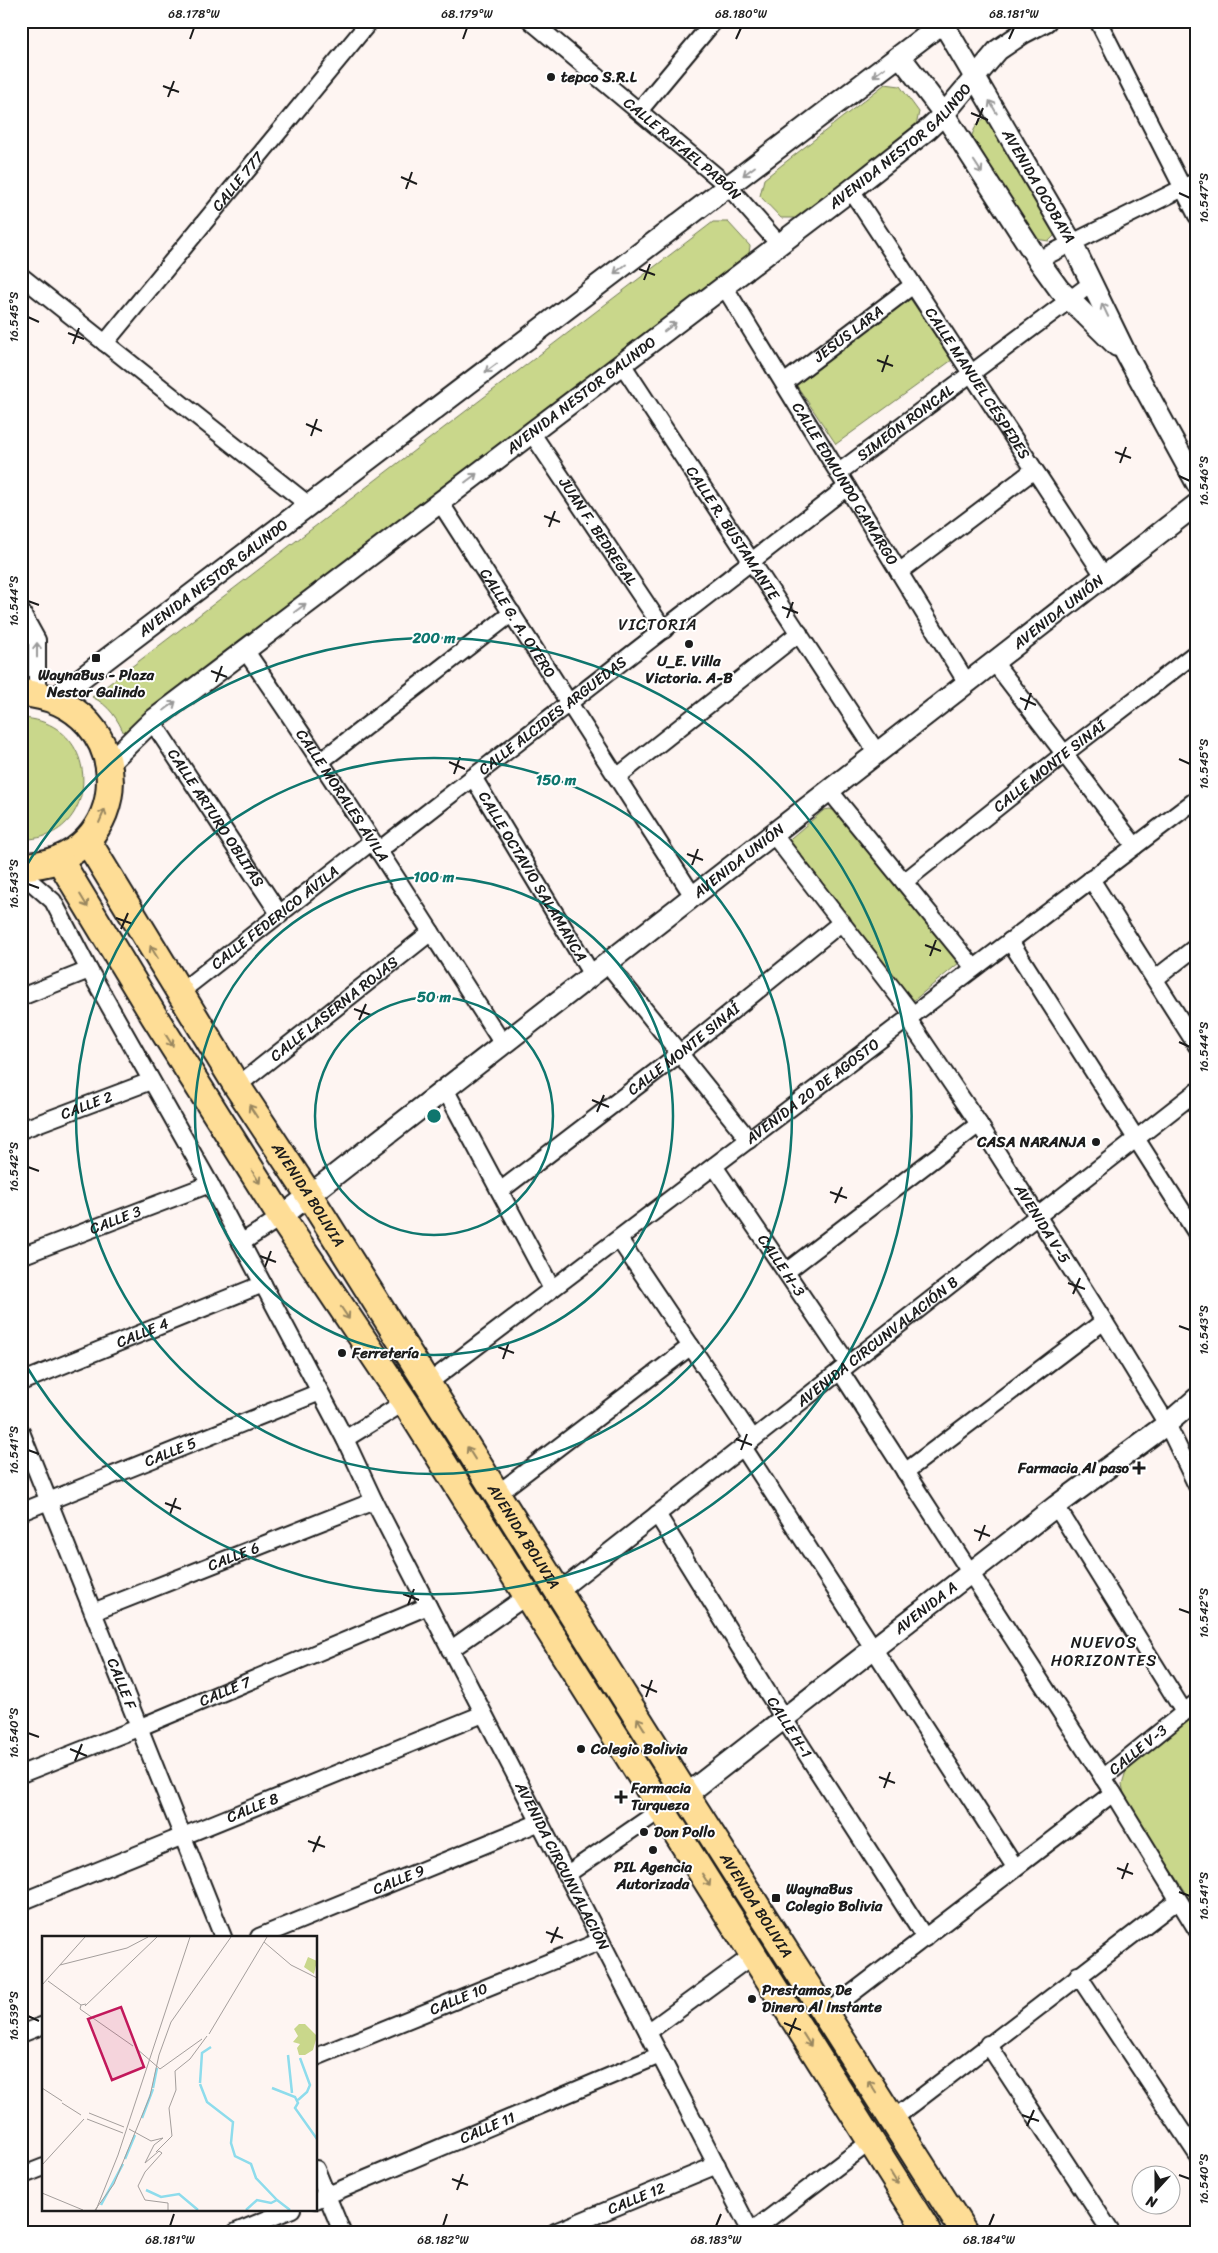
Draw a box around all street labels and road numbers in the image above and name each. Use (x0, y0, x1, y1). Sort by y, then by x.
street label: AVENIDA NESTOR GALINDO (822, 77, 978, 216)
street label: CALLE RAFAEL PABÓN (617, 90, 748, 207)
street label: AVENIDA OCOBAYA (994, 123, 1082, 248)
street label: CALLE 777 (205, 145, 271, 217)
street label: JESÚS LARA (807, 299, 889, 370)
street label: CALLE MANUEL CÉSPEDES (918, 302, 1038, 465)
street label: AVENIDA NESTOR GALINDO (499, 329, 662, 461)
street label: SIMEÓN RONCAL (851, 378, 959, 468)
street label: CALLE EDMUNDO CAMARGO (785, 397, 905, 571)
street label: CALLE R. BUSTAMANTE (679, 460, 787, 607)
street label: JUAN F. BEDREGAL (551, 471, 644, 591)
street label: AVENIDA NESTOR GALINDO (132, 512, 294, 644)
street label: CALLE G. A. OTERO (473, 563, 563, 683)
street label: AVENIDA UNIÓN (1006, 568, 1110, 657)
street label: CALLE ALCIDES ARGUEDAS (472, 649, 633, 782)
street label: CALLE MONTE SINAÍ (987, 713, 1112, 819)
street label: CALLE MORALES ÁVILA (289, 723, 396, 867)
street label: CALLE ARTURO OBLITAS (161, 743, 272, 893)
street label: CALLE OCTAVIO SALAMANCA (471, 786, 594, 967)
street label: AVENIDA UNIÓN (686, 816, 790, 905)
street label: CALLE FEDERICO ÁVILA (205, 859, 345, 976)
street label: CALLE LASERNA ROJAS (264, 949, 405, 1068)
street label: CALLE MONTE SINAÍ (622, 996, 747, 1102)
street label: AVENIDA 20 DE AGOSTO (739, 1031, 885, 1152)
street label: CALLE 2 (57, 1084, 117, 1127)
street label: AVENIDA BOLIVIA (264, 1136, 352, 1252)
street label: AVENIDA V-5 (1007, 1178, 1077, 1269)
street label: CALLE 3 (86, 1198, 145, 1242)
street label: CALLE H-3 (751, 1229, 812, 1302)
street label: AVENIDA CIRCUNVALACIÓN B (790, 1269, 964, 1414)
street label: CALLE 4 (112, 1311, 173, 1355)
street label: CALLE 5 (140, 1430, 201, 1474)
street label: AVENIDA BOLIVIA (480, 1478, 567, 1594)
street label: CALLE 6 (204, 1535, 263, 1579)
street label: AVENIDA A (887, 1575, 963, 1642)
street label: CALLE F (100, 1654, 144, 1714)
street label: CALLE 7 (195, 1668, 256, 1714)
street label: CALLE H-1 (760, 1691, 819, 1763)
street label: CALLE V-3 (1103, 1718, 1173, 1782)
street label: AVENIDA CIRCUNVALACIÓN (507, 1776, 617, 1955)
street label: CALLE 8 (222, 1785, 283, 1830)
street label: AVENIDA BOLIVIA (712, 1847, 799, 1963)
street label: CALLE 9 (369, 1857, 429, 1902)
street label: CALLE 10 (425, 1975, 492, 2023)
street label: CALLE 11 (456, 2104, 519, 2151)
street label: CALLE 12 (603, 2175, 670, 2222)

